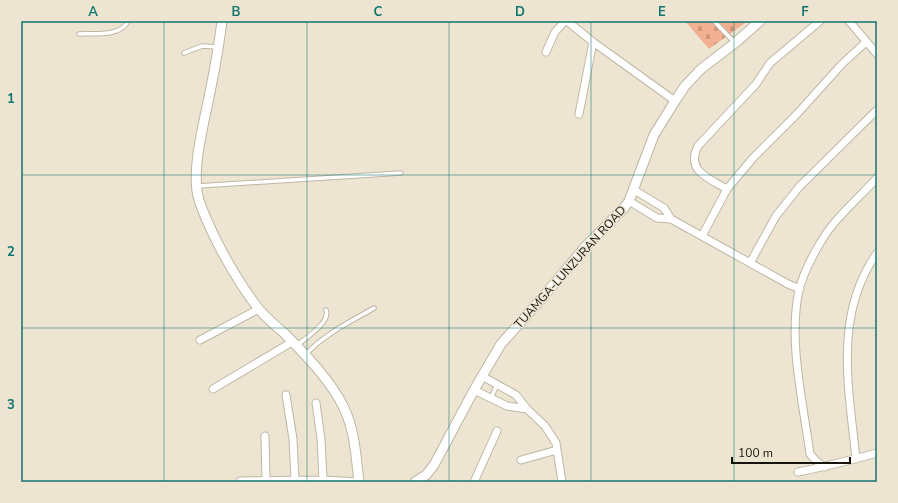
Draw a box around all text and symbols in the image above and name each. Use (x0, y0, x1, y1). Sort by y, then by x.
text: A (88, 3, 98, 21)
text: B (232, 3, 241, 21)
text: C (374, 3, 383, 21)
text: D (515, 3, 525, 21)
text: E (658, 3, 666, 21)
text: F (801, 3, 809, 21)
text: 1 (7, 90, 15, 108)
street label: TUAMGA-LUNZURAN ROAD (510, 202, 630, 332)
text: 2 (7, 243, 15, 261)
text: 3 (7, 396, 15, 414)
scale bar (732, 439, 850, 465)
text: 100 m (738, 445, 773, 461)

